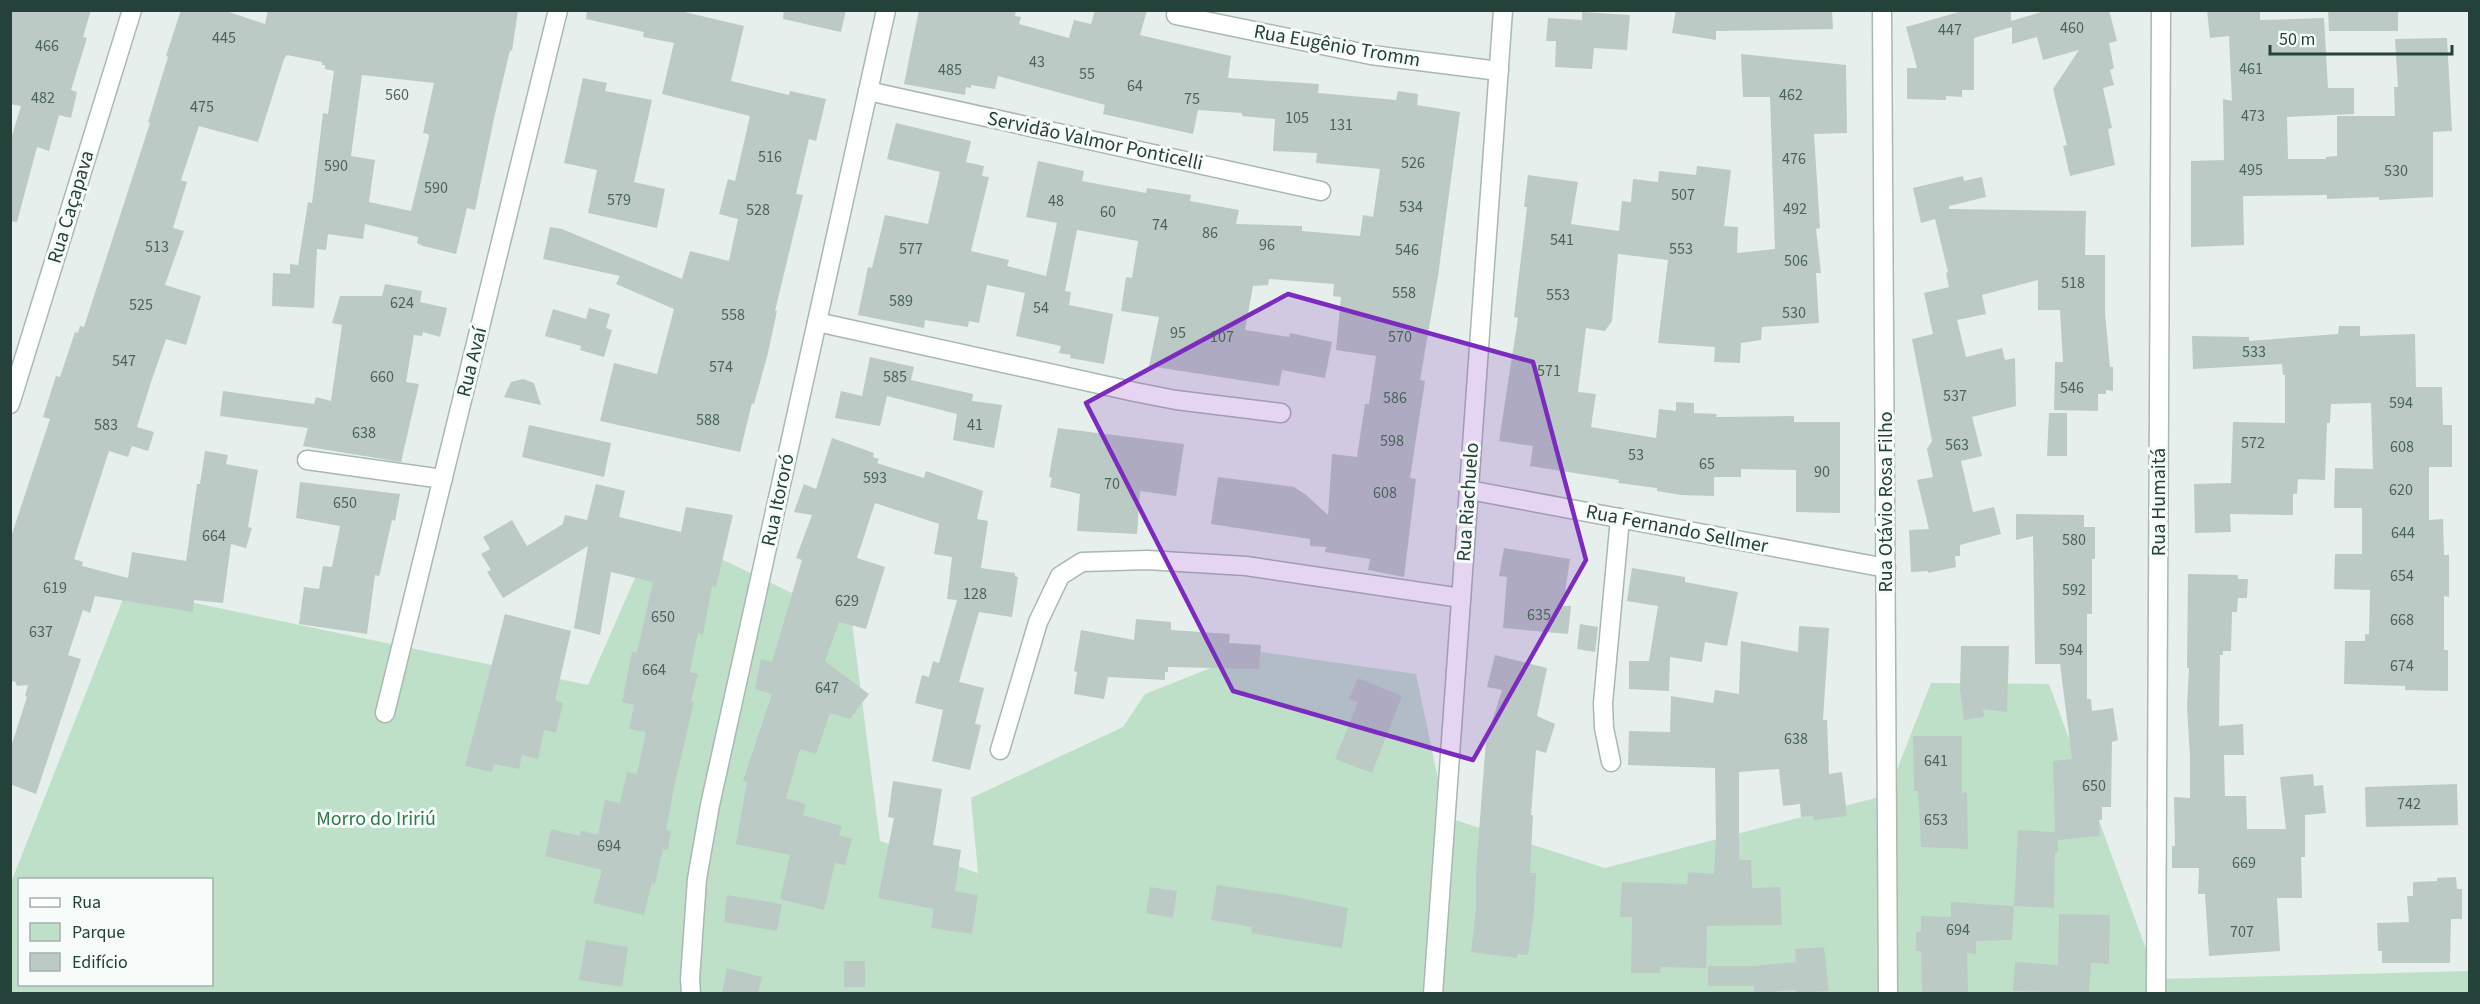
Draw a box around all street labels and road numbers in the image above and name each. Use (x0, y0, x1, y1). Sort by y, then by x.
street label: Rua Eugênio Tromm (1251, 18, 1423, 74)
street label: Servidão Valmor Ponticelli (985, 104, 1205, 178)
street label: Rua Caçapava (41, 147, 101, 267)
street label: Rua Avaí (450, 323, 494, 400)
street label: Rua Otávio Rosa Filho (1872, 411, 1900, 593)
street label: Rua Riachuelo (1450, 441, 1486, 563)
street label: Rua Humaitá (2145, 448, 2173, 556)
street label: Rua Itororó (755, 451, 801, 549)
street label: Rua Fernando Sellmer (1584, 498, 1771, 560)

